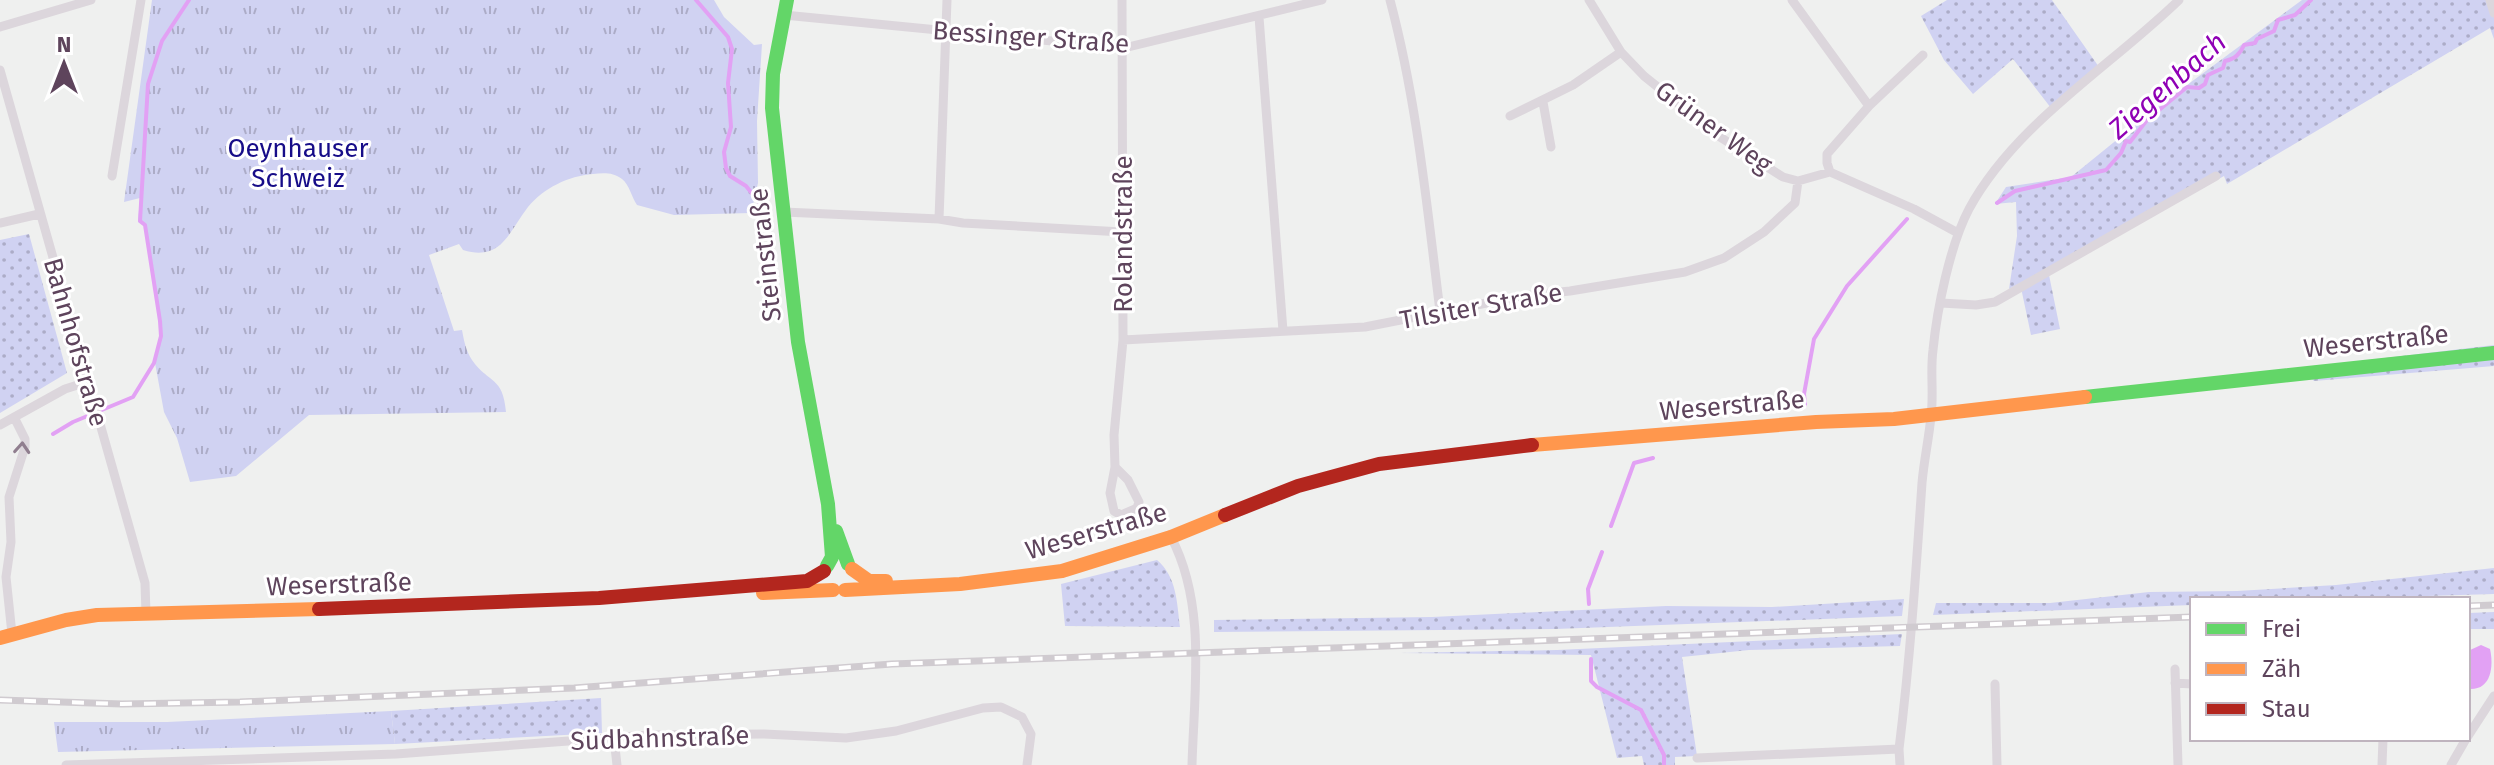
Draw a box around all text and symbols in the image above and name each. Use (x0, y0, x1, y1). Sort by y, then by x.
street label: Bessinger Straße (932, 15, 1130, 60)
north arrow (24, 24, 104, 104)
water label: Ziegenbach (2101, 25, 2233, 146)
text: N (57, 31, 71, 58)
street label: Grüner Weg (1649, 75, 1779, 180)
park label: Oeynhauser Schweiz (228, 133, 368, 194)
street label: Rolandstraße (1108, 155, 1139, 313)
street label: Steinstraße (743, 187, 788, 323)
street label: Bahnhofstraße (37, 254, 114, 430)
street label: Tilsiter Straße (1397, 277, 1565, 336)
street label: Weserstraße (2302, 318, 2450, 365)
street label: Weserstraße (1658, 384, 1806, 427)
one-way arrow (13, 441, 30, 454)
street label: Weserstraße (1022, 496, 1170, 566)
street label: Weserstraße (266, 566, 412, 603)
legend (2190, 597, 2470, 741)
text: Frei (2262, 615, 2301, 643)
text: Zäh (2262, 655, 2301, 683)
text: Stau (2262, 695, 2311, 723)
street label: Südbahnstraße (570, 720, 750, 757)

